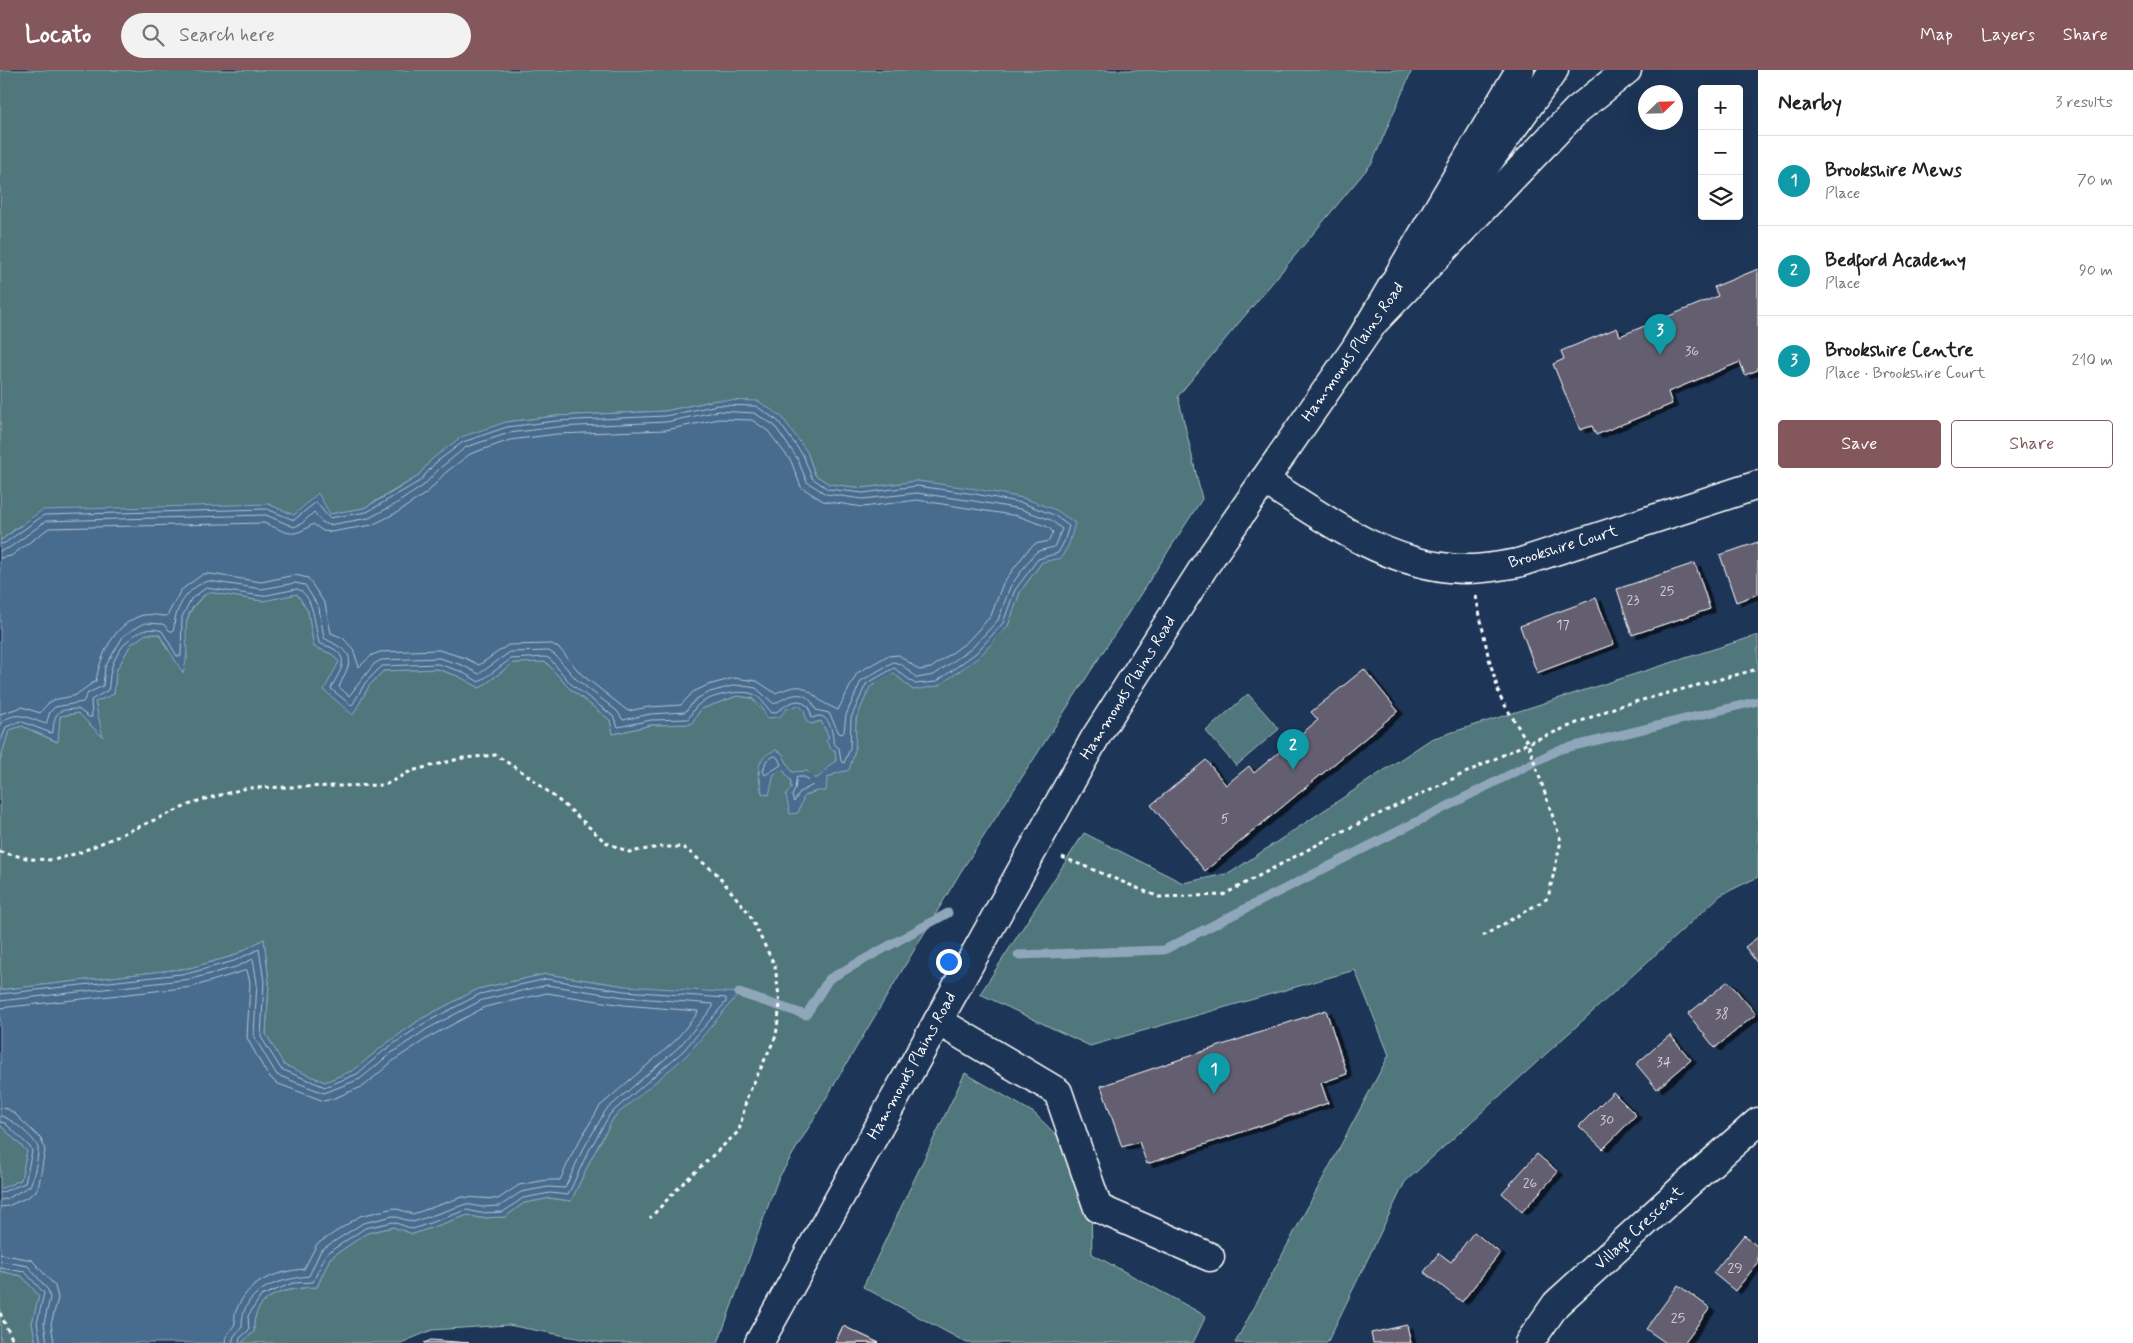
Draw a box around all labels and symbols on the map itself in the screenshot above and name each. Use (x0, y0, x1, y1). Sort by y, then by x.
north arrow (1638, 85, 1683, 130)
street label: Hammonds Plains Road (1297, 278, 1409, 426)
pin: 3 (1644, 314, 1676, 355)
house number: 36 (1685, 342, 1699, 360)
street label: Brookshire Court (1506, 520, 1621, 574)
house number: 25 (1660, 582, 1674, 600)
house number: 23 (1627, 591, 1639, 609)
street label: Hammonds Plains Road (1075, 612, 1181, 764)
house number: 17 (1556, 616, 1570, 634)
pin: 2 (1277, 729, 1309, 770)
house number: 5 (1221, 810, 1229, 828)
your location (936, 949, 962, 975)
street label: Hammonds Plains Road (863, 989, 961, 1143)
house number: 38 (1715, 1005, 1729, 1023)
pin: 1 (1198, 1053, 1230, 1094)
house number: 34 (1657, 1053, 1672, 1071)
house number: 30 (1600, 1111, 1614, 1129)
house number: 26 (1523, 1174, 1538, 1192)
street label: Village Crescent (1590, 1181, 1688, 1275)
house number: 29 (1727, 1259, 1743, 1277)
house number: 25 (1671, 1309, 1685, 1327)

